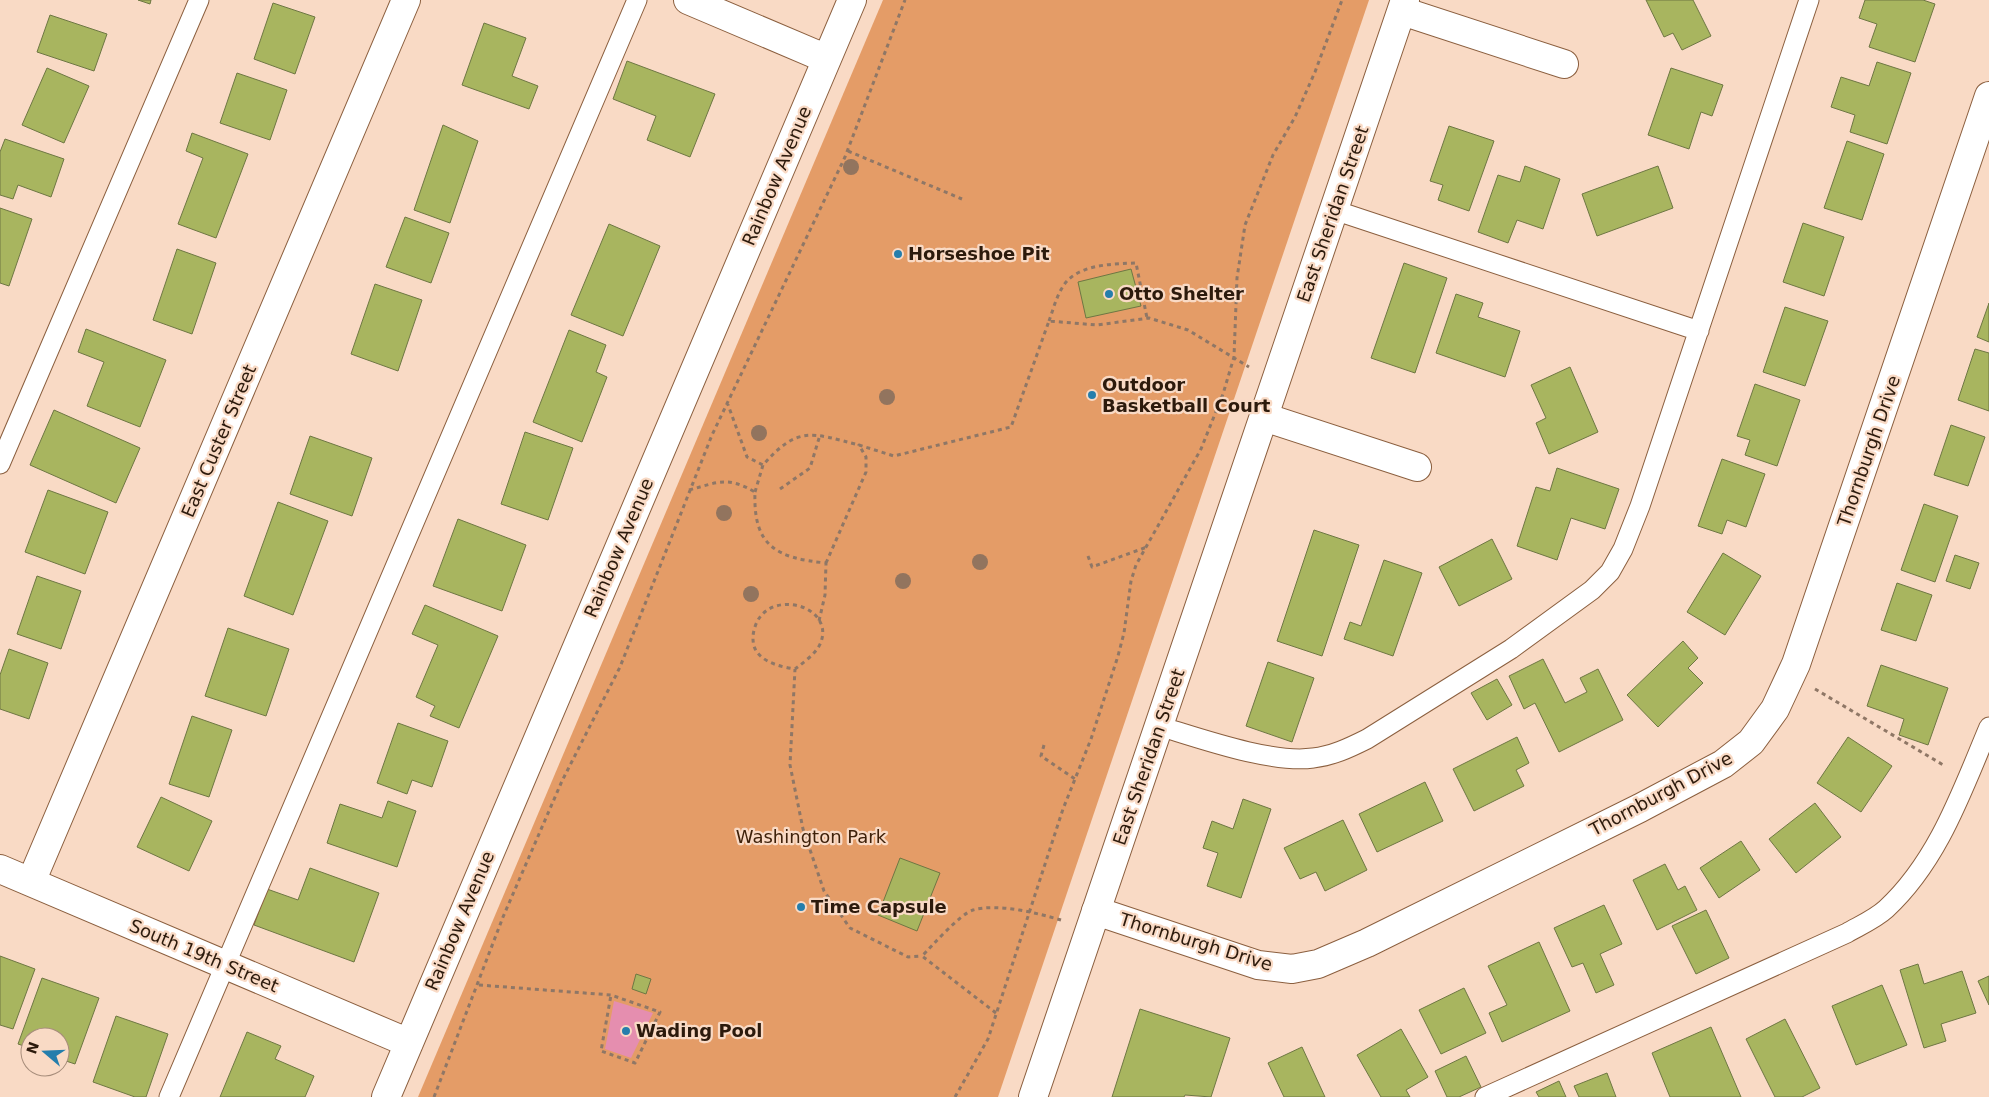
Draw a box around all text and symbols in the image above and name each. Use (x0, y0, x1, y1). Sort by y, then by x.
street label: Rainbow Avenue (738, 103, 815, 249)
street label: East Sheridan Street (1292, 123, 1373, 305)
place label: Horseshoe Pit (908, 243, 1050, 264)
marker: Horseshoe Pit (892, 248, 904, 260)
place label: Otto Shelter (1119, 283, 1244, 304)
marker: Otto Shelter (1103, 288, 1115, 300)
street label: East Custer Street (177, 361, 260, 520)
street label: Thornburgh Drive (1832, 373, 1904, 530)
place label: Outdoor Basketball Court (1102, 374, 1271, 416)
marker: Outdoor Basketball Court (1086, 389, 1098, 401)
street label: Rainbow Avenue (580, 475, 657, 621)
street label: East Sheridan Street (1108, 666, 1189, 848)
street label: Thornburgh Drive (1585, 747, 1736, 840)
park label: Washington Park (736, 826, 887, 847)
street label: Rainbow Avenue (421, 848, 498, 994)
place label: Time Capsule (811, 896, 947, 917)
marker: Time Capsule (795, 901, 807, 913)
street label: Thornburgh Drive (1116, 908, 1275, 975)
street label: South 19th Street (127, 915, 282, 996)
place label: Wading Pool (636, 1020, 762, 1041)
marker: Wading Pool (620, 1025, 632, 1037)
north arrow (20, 1027, 70, 1077)
text: N (23, 1040, 42, 1056)

